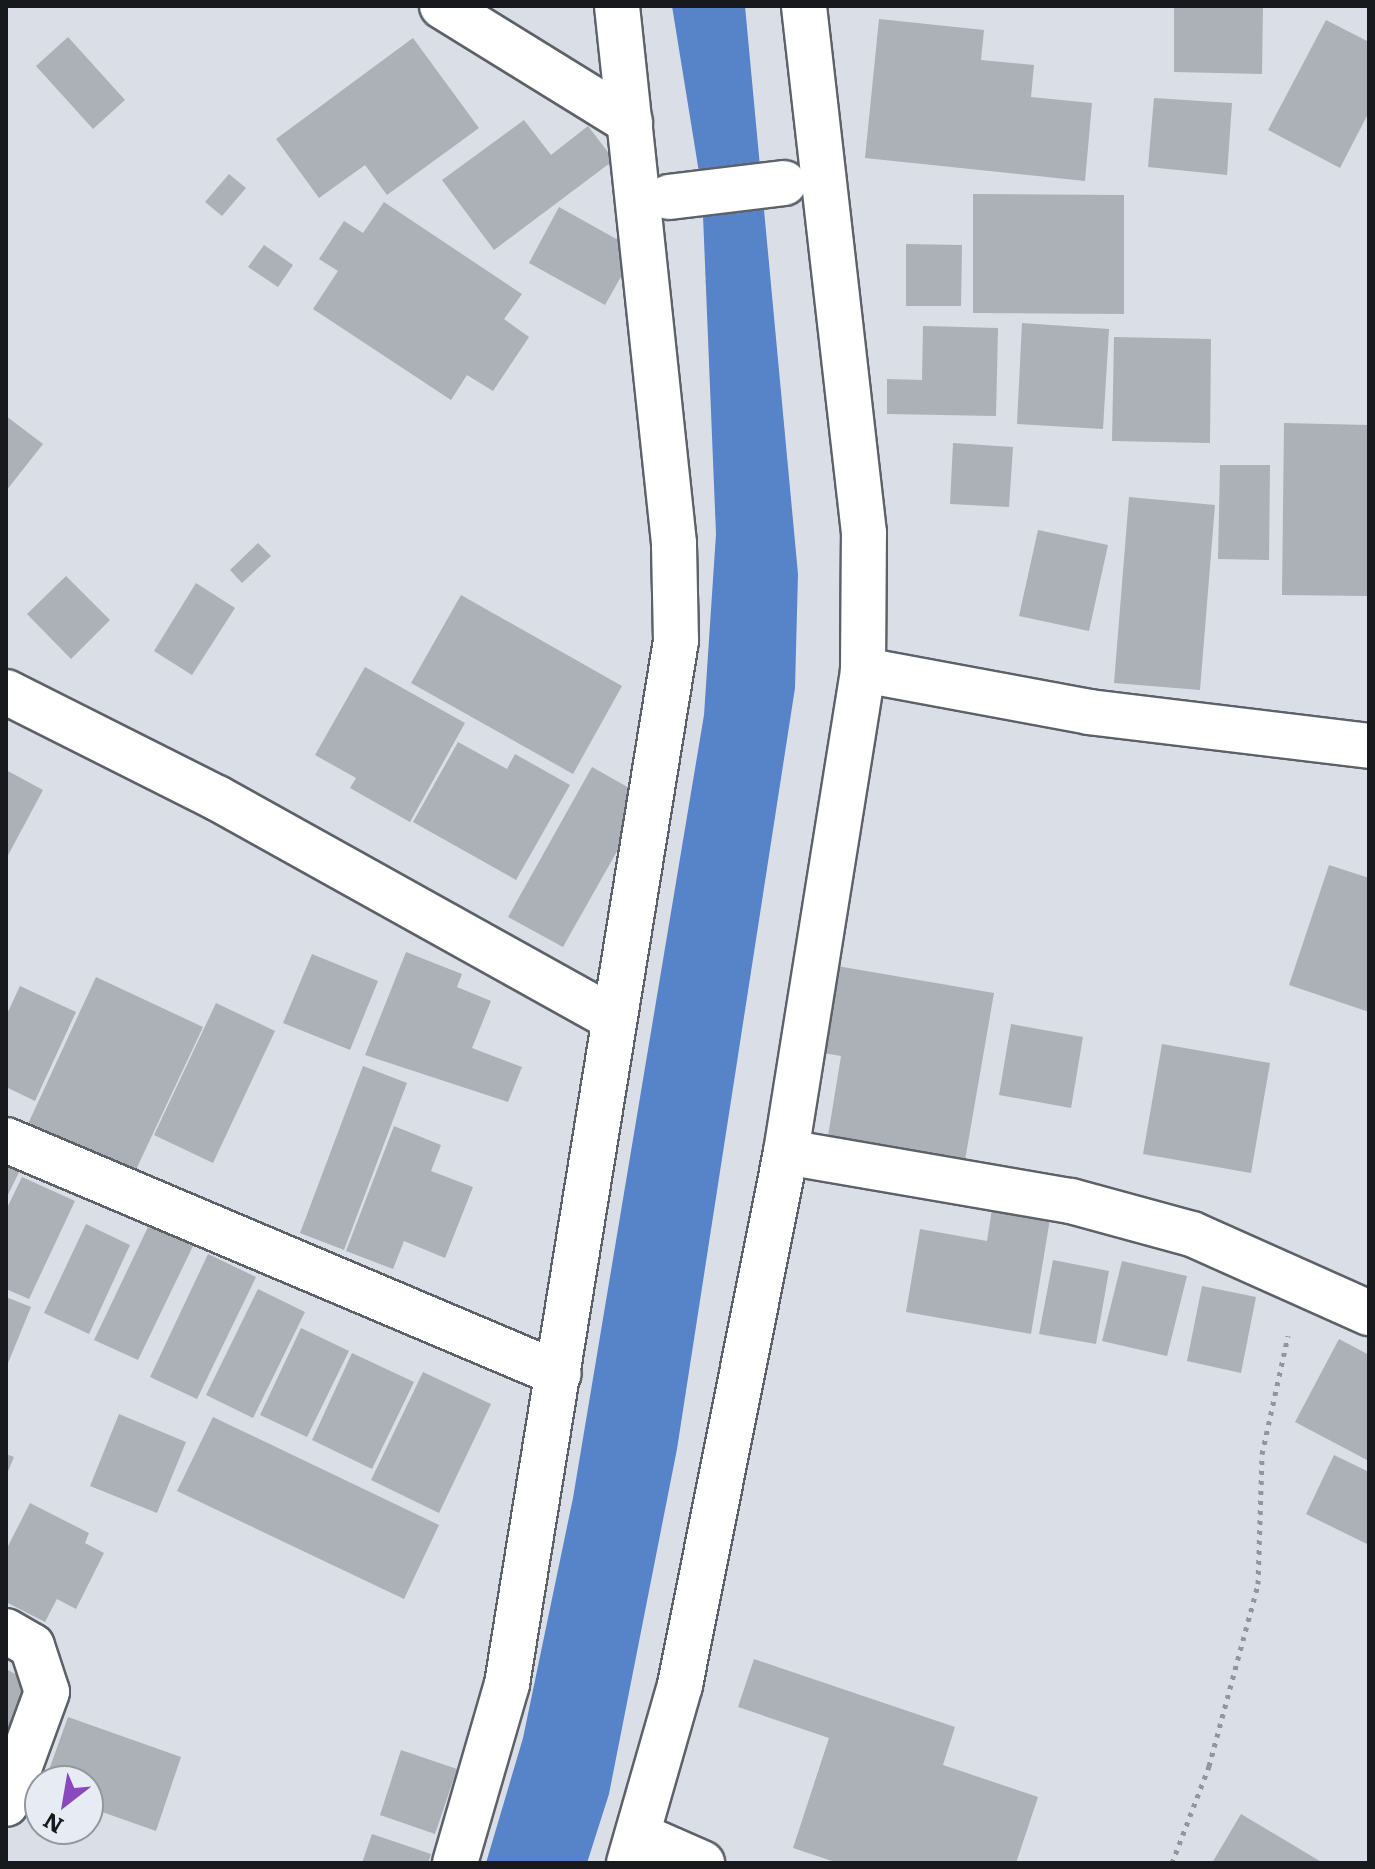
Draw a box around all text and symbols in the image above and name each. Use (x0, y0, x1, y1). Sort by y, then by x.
north arrow (24, 1765, 104, 1845)
text: N (36, 1805, 69, 1843)

